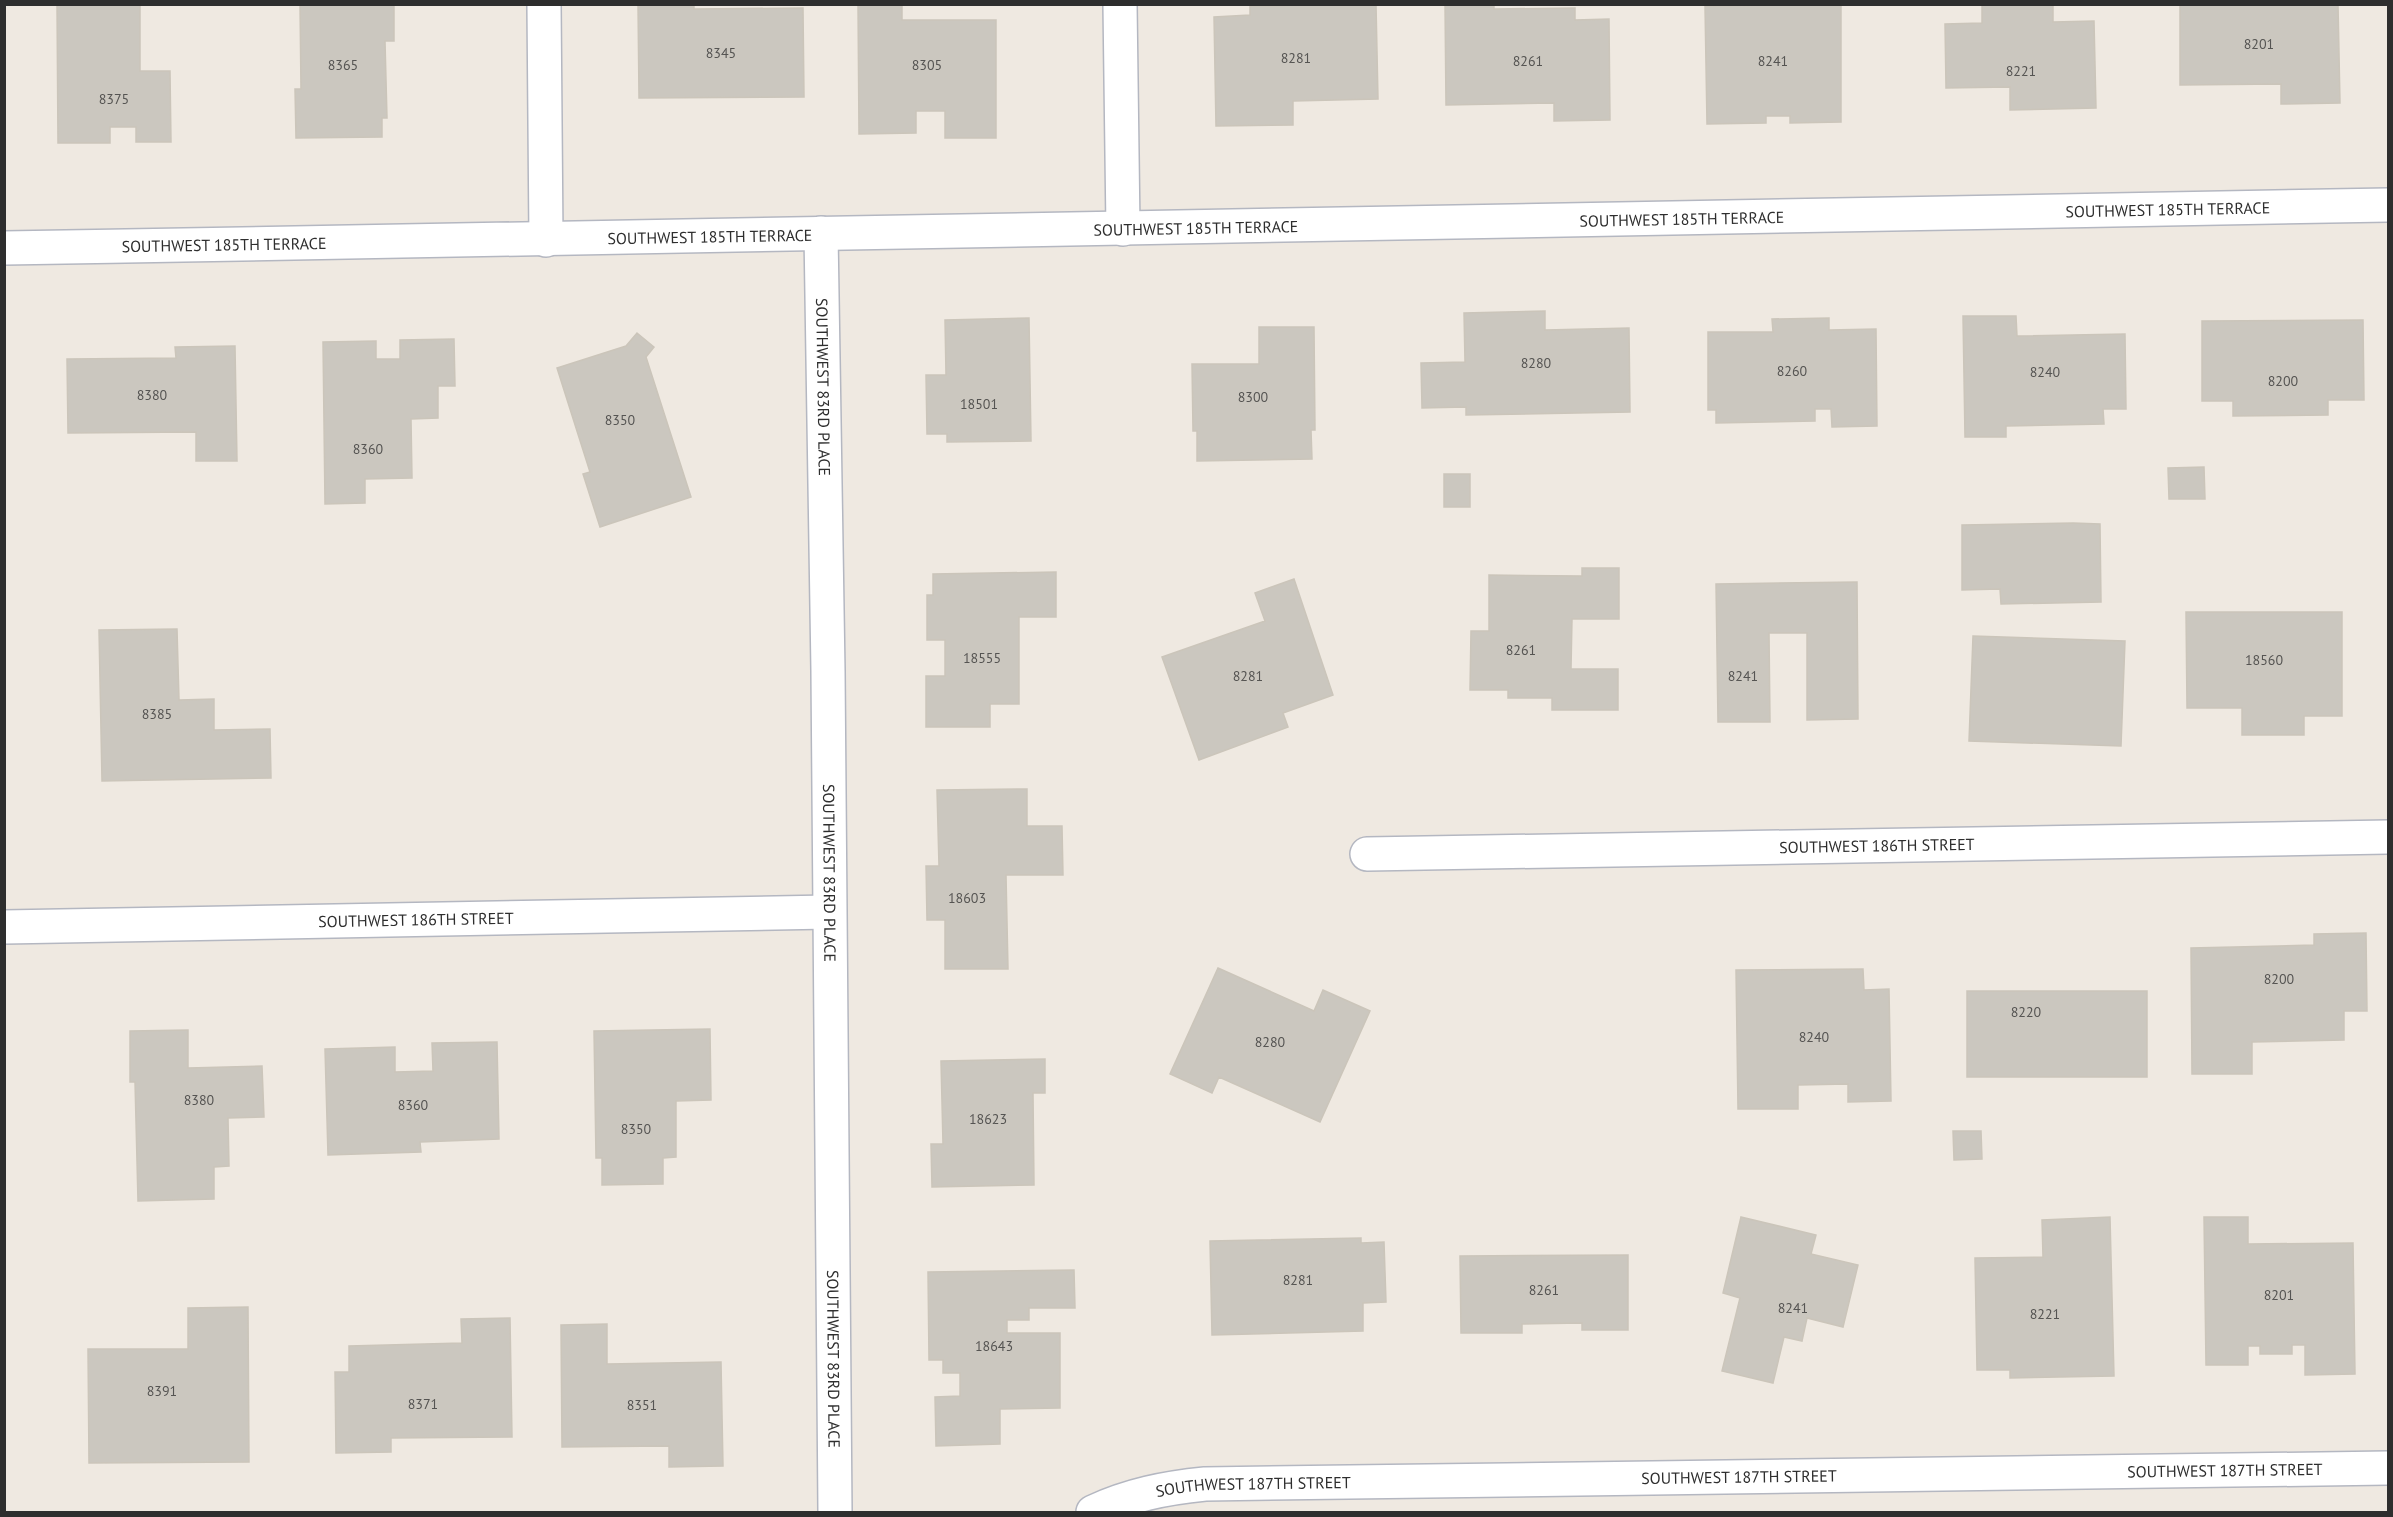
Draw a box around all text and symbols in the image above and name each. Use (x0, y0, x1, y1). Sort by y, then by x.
house number: 8201 (2244, 35, 2274, 53)
house number: 8345 (706, 44, 736, 62)
house number: 8281 (1281, 49, 1311, 67)
house number: 8261 (1513, 52, 1543, 70)
house number: 8241 (1758, 52, 1788, 70)
house number: 8365 (328, 56, 358, 74)
house number: 8305 (912, 56, 942, 74)
house number: 8221 (2006, 62, 2036, 80)
house number: 8375 (99, 90, 129, 108)
street label: SOUTHWEST 185TH TERRACE (2065, 197, 2270, 221)
street label: SOUTHWEST 185TH TERRACE (1579, 207, 1784, 231)
street label: SOUTHWEST 185TH TERRACE (1093, 216, 1298, 240)
street label: SOUTHWEST 185TH TERRACE (607, 225, 813, 248)
street label: SOUTHWEST 185TH TERRACE (121, 233, 327, 256)
street label: SOUTHWEST 83RD PLACE (812, 298, 835, 476)
house number: 8280 (1521, 354, 1552, 372)
house number: 8260 (1777, 362, 1808, 380)
house number: 8240 (2030, 363, 2061, 381)
house number: 8200 (2268, 372, 2299, 390)
house number: 8380 (137, 386, 168, 404)
house number: 8300 (1238, 388, 1269, 406)
house number: 18501 (960, 395, 998, 413)
house number: 8350 (605, 411, 636, 429)
house number: 8360 (353, 440, 384, 458)
house number: 8261 (1506, 641, 1536, 659)
house number: 18555 (963, 649, 1001, 667)
house number: 18560 (2245, 651, 2283, 669)
house number: 8281 (1233, 667, 1263, 685)
house number: 8241 (1728, 667, 1758, 685)
house number: 8385 (142, 705, 172, 723)
street label: SOUTHWEST 83RD PLACE (819, 784, 840, 962)
street label: SOUTHWEST 186TH STREET (1779, 834, 1975, 857)
house number: 18603 (948, 889, 986, 907)
street label: SOUTHWEST 186TH STREET (318, 908, 514, 931)
house number: 8200 (2264, 970, 2295, 988)
house number: 8220 (2011, 1003, 2042, 1021)
house number: 8240 (1799, 1028, 1830, 1046)
house number: 8280 (1255, 1033, 1286, 1051)
house number: 8380 (184, 1091, 215, 1109)
house number: 8360 (398, 1096, 429, 1114)
house number: 18623 (969, 1110, 1007, 1128)
house number: 8350 (621, 1120, 652, 1138)
street label: SOUTHWEST 83RD PLACE (823, 1270, 844, 1448)
house number: 8281 (1283, 1271, 1313, 1289)
house number: 8261 (1529, 1281, 1559, 1299)
house number: 8201 (2264, 1286, 2294, 1304)
house number: 8241 (1778, 1299, 1808, 1317)
house number: 8221 (2030, 1305, 2060, 1323)
house number: 18643 (975, 1337, 1013, 1355)
house number: 8391 (147, 1382, 177, 1400)
house number: 8371 (408, 1395, 438, 1413)
house number: 8351 (627, 1396, 657, 1414)
street label: SOUTHWEST 187TH STREET (2127, 1459, 2323, 1482)
street label: SOUTHWEST 187TH STREET (1641, 1465, 1837, 1488)
street label: SOUTHWEST 187TH STREET (1154, 1472, 1351, 1501)

